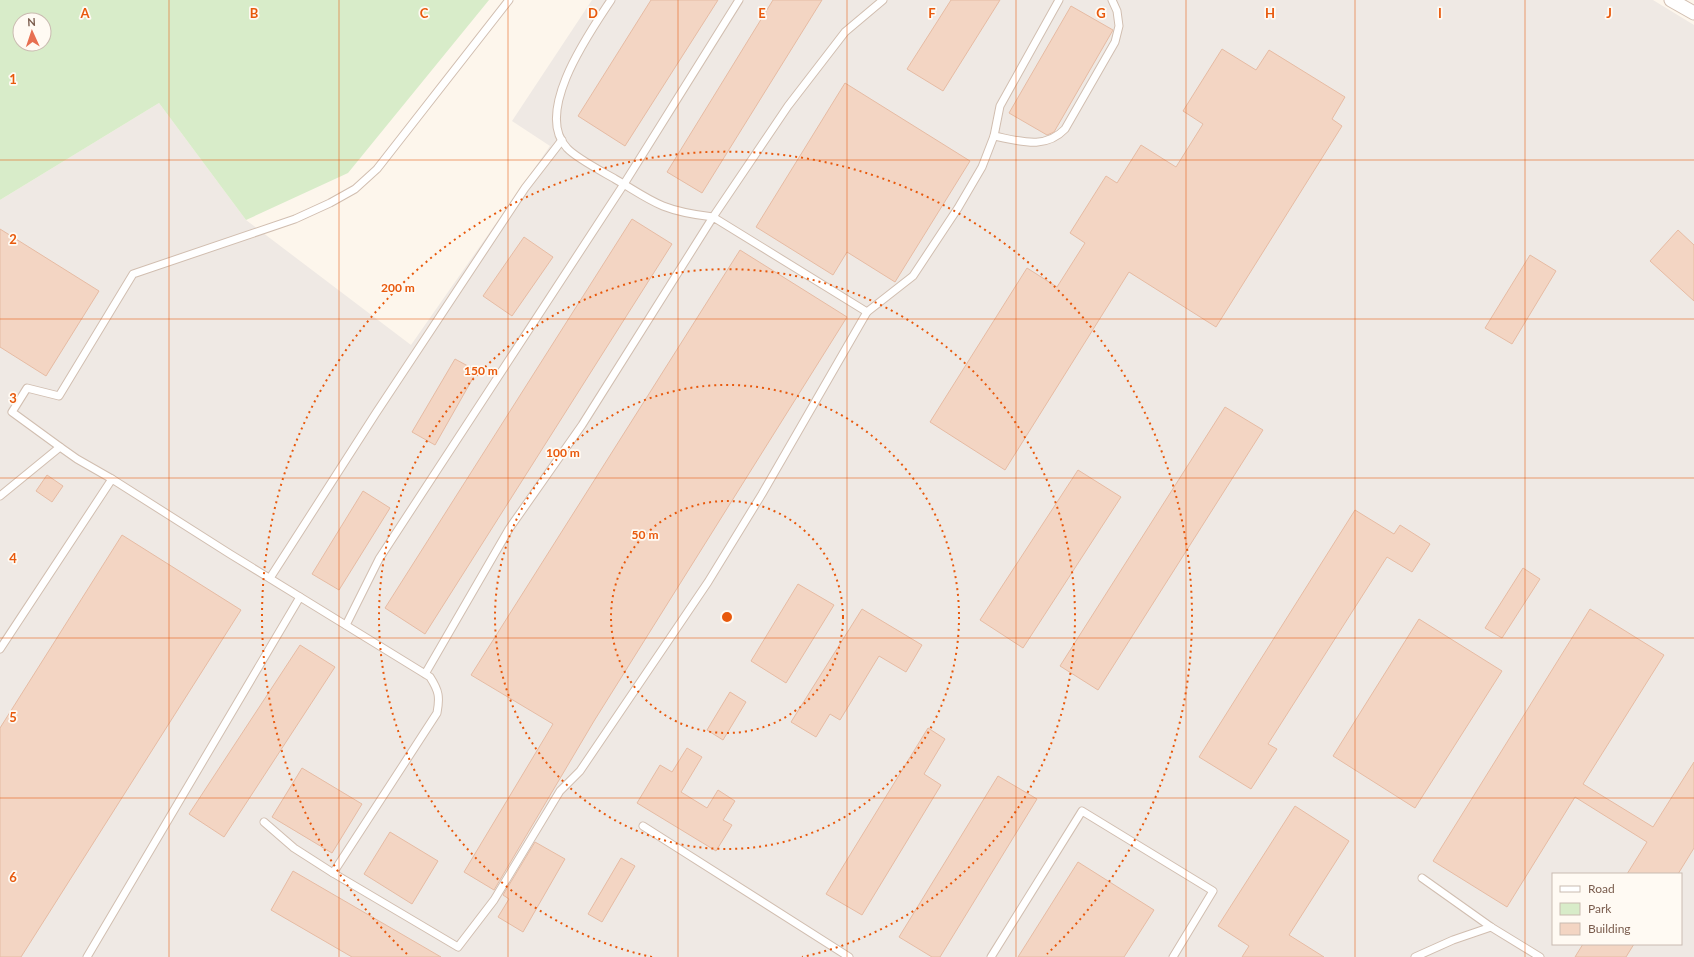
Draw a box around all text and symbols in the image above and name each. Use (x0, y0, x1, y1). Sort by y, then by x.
text: A (79, 5, 90, 21)
text: B (250, 5, 259, 21)
text: C (420, 5, 429, 21)
text: D (588, 5, 598, 21)
text: E (758, 5, 766, 21)
text: F (928, 5, 936, 21)
text: G (1096, 5, 1106, 21)
text: H (1265, 5, 1275, 21)
text: I (1438, 5, 1442, 21)
text: J (1606, 5, 1612, 21)
north arrow (12, 12, 52, 52)
text: N (27, 15, 36, 28)
text: 1 (9, 71, 17, 87)
text: 2 (9, 231, 17, 247)
text: 200 m (381, 280, 415, 295)
text: 150 m (464, 363, 498, 378)
text: 3 (9, 390, 17, 406)
text: 100 m (546, 445, 580, 460)
text: 50 m (632, 527, 658, 542)
text: 4 (9, 550, 17, 566)
centre of rings (720, 610, 734, 624)
text: 5 (9, 709, 17, 725)
text: 6 (9, 869, 17, 885)
legend (1552, 873, 1682, 945)
text: Road (1588, 881, 1615, 896)
text: Park (1588, 901, 1612, 916)
text: Building (1588, 921, 1631, 936)

